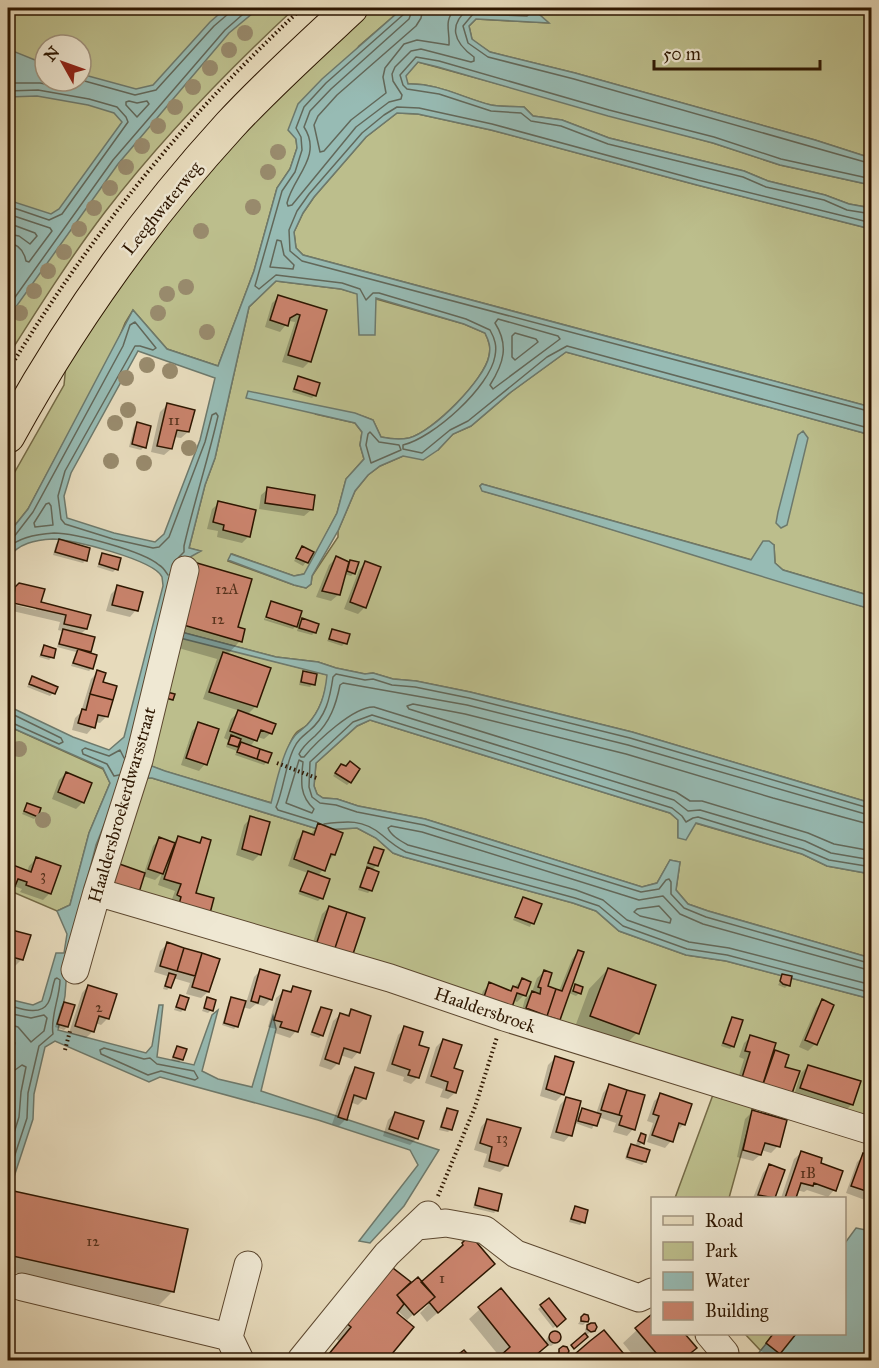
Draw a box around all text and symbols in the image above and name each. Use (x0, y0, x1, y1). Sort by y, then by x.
north arrow (33, 33, 93, 93)
scale bar (654, 33, 820, 71)
text: N (40, 42, 64, 65)
text: 50 m (663, 43, 701, 65)
street label: Leeghwaterweg (118, 156, 208, 260)
house number: 11 (168, 411, 180, 429)
house number: 12A (215, 580, 239, 598)
house number: 12 (211, 610, 225, 628)
street label: Haaldersbroekerdwarsstraat (83, 704, 161, 905)
house number: 3 (40, 866, 46, 884)
street label: Haaldersbroek (431, 982, 539, 1038)
house number: 2 (95, 998, 103, 1016)
house number: 13 (496, 1129, 508, 1147)
house number: 1B (800, 1164, 816, 1182)
legend (651, 1197, 846, 1335)
text: Road (705, 1210, 743, 1232)
house number: 12 (86, 1232, 100, 1250)
text: Park (705, 1240, 738, 1262)
house number: 1 (439, 1269, 445, 1287)
text: Water (705, 1270, 750, 1292)
text: Building (705, 1300, 769, 1323)

